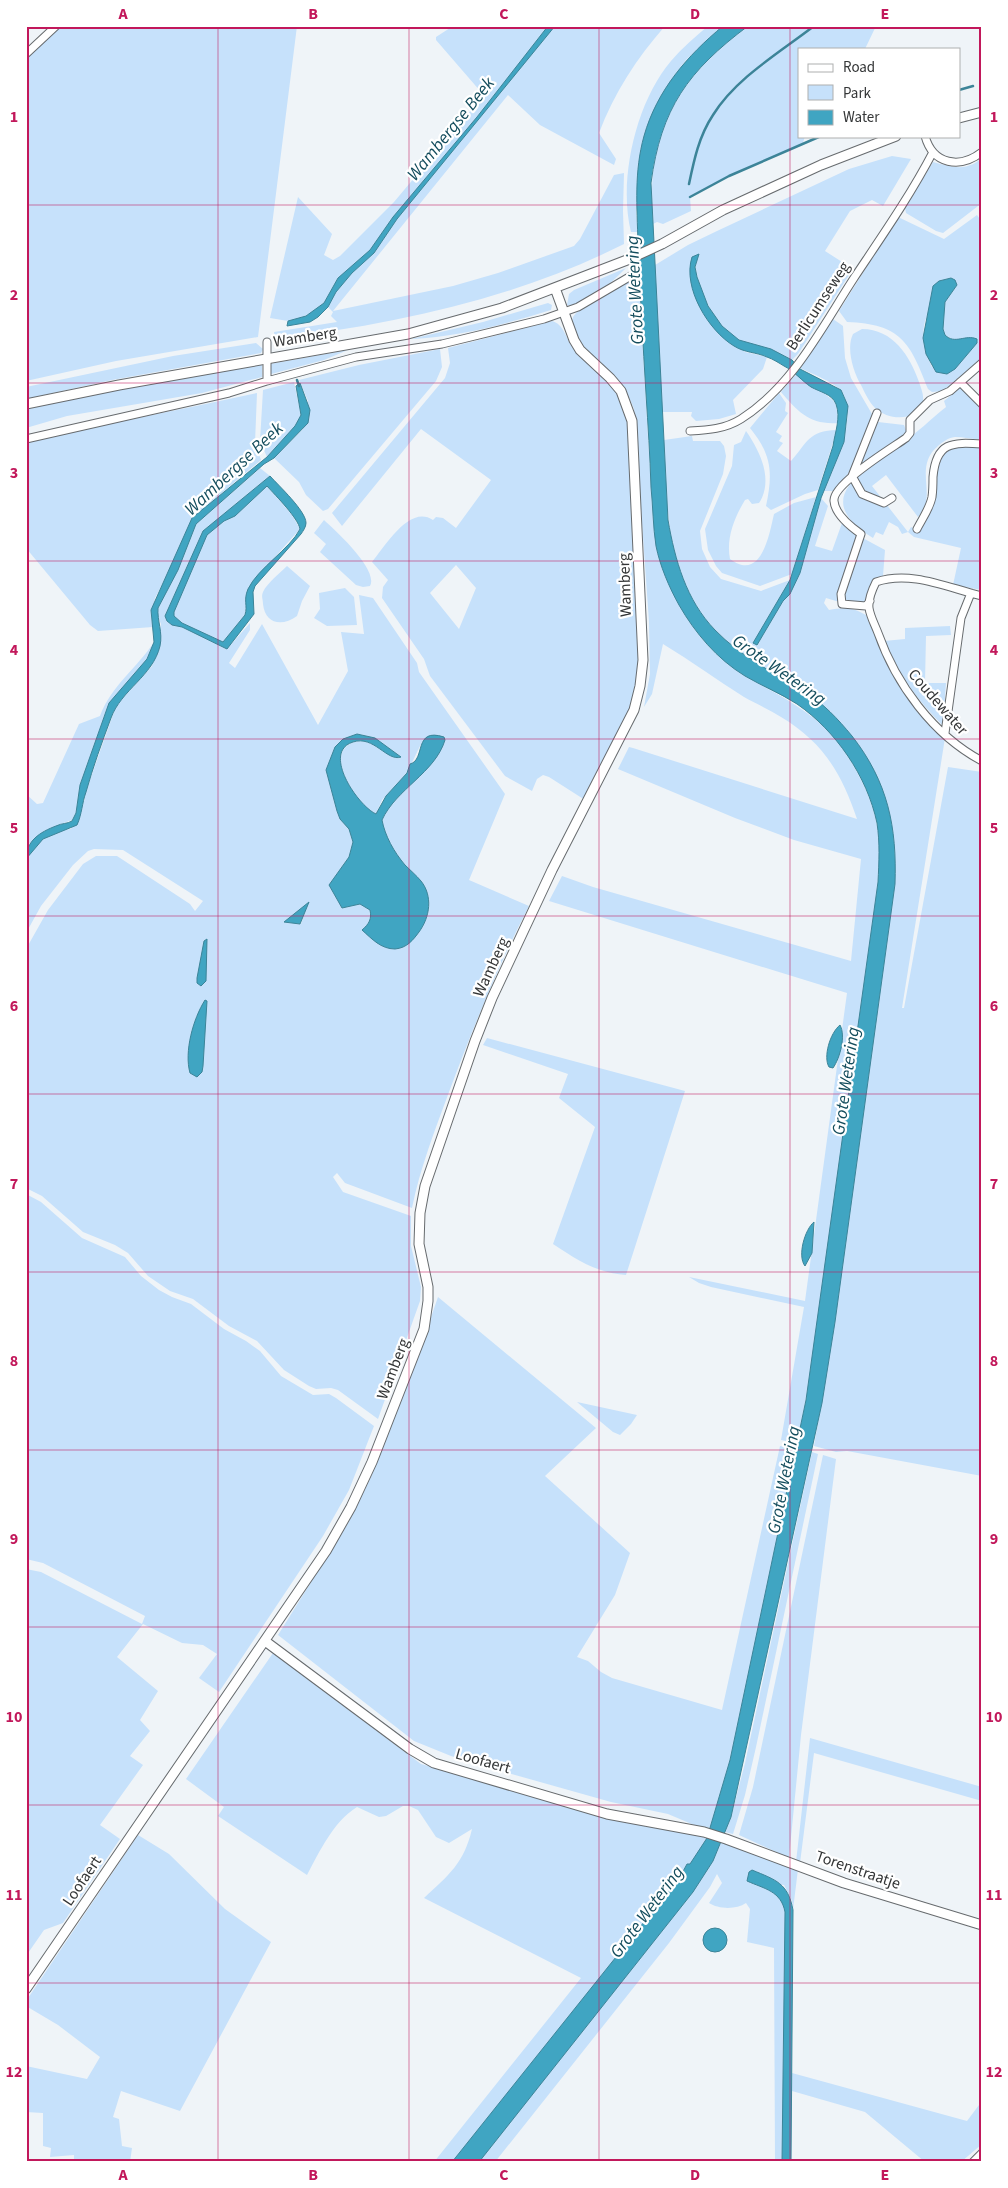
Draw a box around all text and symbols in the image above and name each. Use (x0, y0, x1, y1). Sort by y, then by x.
text: A (117, 3, 128, 25)
text: B (308, 3, 318, 25)
text: C (499, 3, 509, 25)
text: D (690, 3, 700, 25)
text: E (881, 3, 889, 25)
legend (798, 48, 960, 138)
text: Road (843, 57, 875, 78)
water label: Wambergse Beek (401, 71, 501, 186)
text: Park (843, 83, 872, 104)
text: 1 (10, 106, 18, 128)
text: 1 (990, 106, 998, 128)
text: Water (843, 107, 880, 128)
water label: Grote Wetering (620, 235, 650, 345)
street label: Berlicumseweg (781, 257, 855, 355)
text: 2 (10, 284, 18, 306)
text: 2 (990, 284, 998, 306)
street label: Wamberg (272, 321, 338, 353)
water label: Wambergse Beek (179, 416, 289, 521)
text: 3 (10, 462, 18, 484)
text: 3 (990, 462, 998, 484)
street label: Wamberg (613, 553, 637, 617)
water label: Grote Wetering (727, 628, 831, 712)
text: 4 (10, 639, 19, 661)
text: 4 (990, 639, 999, 661)
street label: Coudewater (903, 664, 973, 740)
text: 5 (10, 817, 18, 839)
text: 5 (990, 817, 998, 839)
street label: Wamberg (468, 933, 514, 1001)
text: 6 (10, 995, 18, 1017)
text: 6 (990, 995, 998, 1017)
water label: Grote Wetering (826, 1025, 866, 1137)
text: 7 (10, 1173, 18, 1195)
text: 7 (990, 1173, 998, 1195)
street label: Wamberg (371, 1335, 415, 1403)
text: 8 (10, 1350, 18, 1372)
text: 8 (990, 1350, 998, 1372)
water label: Grote Wetering (761, 1424, 807, 1536)
text: 9 (10, 1528, 18, 1550)
text: 9 (990, 1528, 998, 1550)
text: 10 (6, 1706, 22, 1728)
text: 10 (986, 1706, 1002, 1728)
street label: Loofaert (453, 1743, 514, 1779)
street label: Torenstraatje (813, 1845, 903, 1895)
street label: Loofaert (57, 1851, 107, 1910)
water label: Grote Wetering (604, 1861, 690, 1963)
text: 11 (6, 1884, 22, 1906)
text: 11 (986, 1884, 1002, 1906)
text: 12 (6, 2061, 22, 2083)
text: 12 (986, 2061, 1002, 2083)
text: A (117, 2164, 128, 2186)
text: B (308, 2164, 318, 2186)
text: C (499, 2164, 509, 2186)
text: D (690, 2164, 700, 2186)
text: E (881, 2164, 889, 2186)

